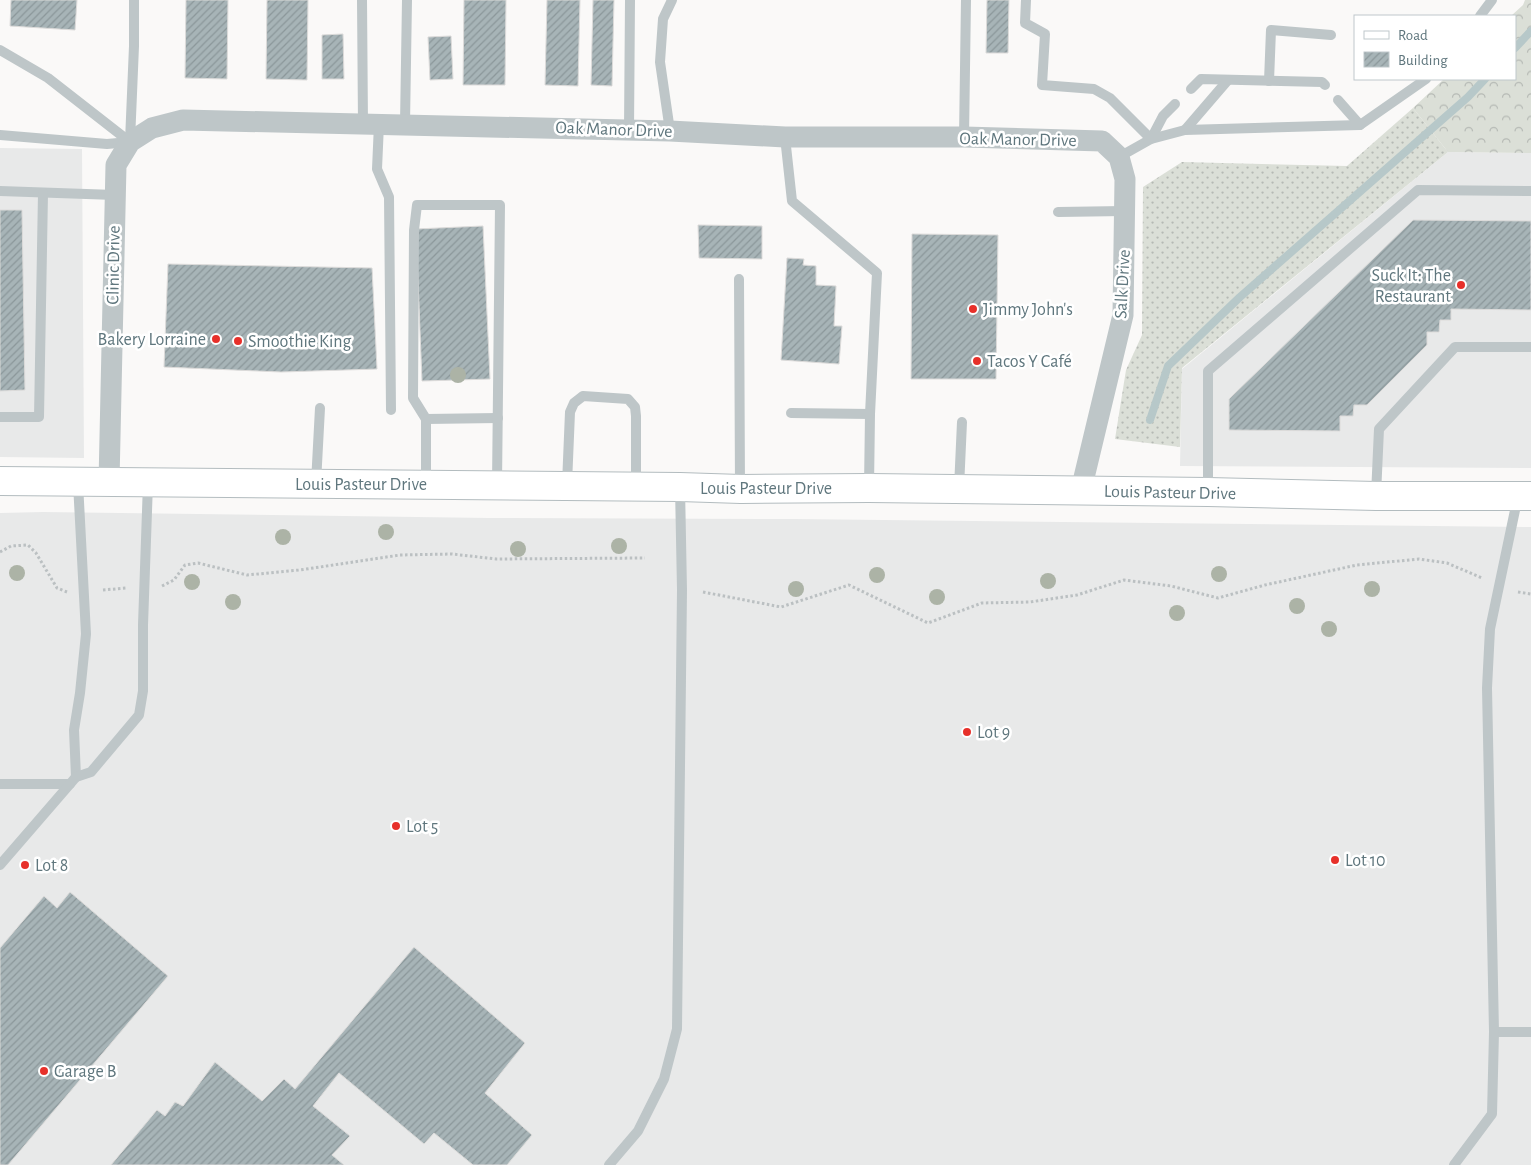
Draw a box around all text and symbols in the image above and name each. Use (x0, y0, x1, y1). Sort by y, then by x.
legend (1354, 15, 1516, 80)
text: Road (1398, 28, 1428, 43)
text: Building (1398, 53, 1448, 68)
street label: Oak Manor Drive (555, 119, 673, 141)
street label: Oak Manor Drive (959, 130, 1077, 150)
street label: Clinic Drive (104, 225, 124, 305)
street label: Salk Drive (1112, 249, 1134, 319)
place label: Suck It: The Restaurant (1371, 267, 1451, 306)
marker: Suck It: The Restaurant (1455, 279, 1467, 291)
place label: Jimmy John's (983, 301, 1073, 319)
marker: Jimmy John's (967, 303, 979, 315)
place label: Bakery Lorraine (98, 331, 206, 349)
marker: Bakery Lorraine (210, 333, 222, 345)
place label: Smoothie King (248, 333, 352, 351)
marker: Smoothie King (232, 335, 244, 347)
place label: Tacos Y Café (987, 353, 1072, 371)
marker: Tacos Y Café (971, 355, 983, 367)
street label: Louis Pasteur Drive (295, 476, 427, 494)
street label: Louis Pasteur Drive (700, 480, 832, 498)
street label: Louis Pasteur Drive (1104, 483, 1236, 503)
place label: Lot 9 (977, 724, 1010, 742)
marker: Lot 9 (961, 726, 973, 738)
place label: Lot 5 (406, 818, 438, 836)
marker: Lot 5 (390, 820, 402, 832)
place label: Lot 10 (1345, 852, 1385, 870)
marker: Lot 10 (1329, 854, 1341, 866)
place label: Lot 8 (35, 857, 68, 875)
marker: Lot 8 (19, 859, 31, 871)
place label: Garage B (54, 1063, 116, 1081)
marker: Garage B (38, 1065, 50, 1077)

